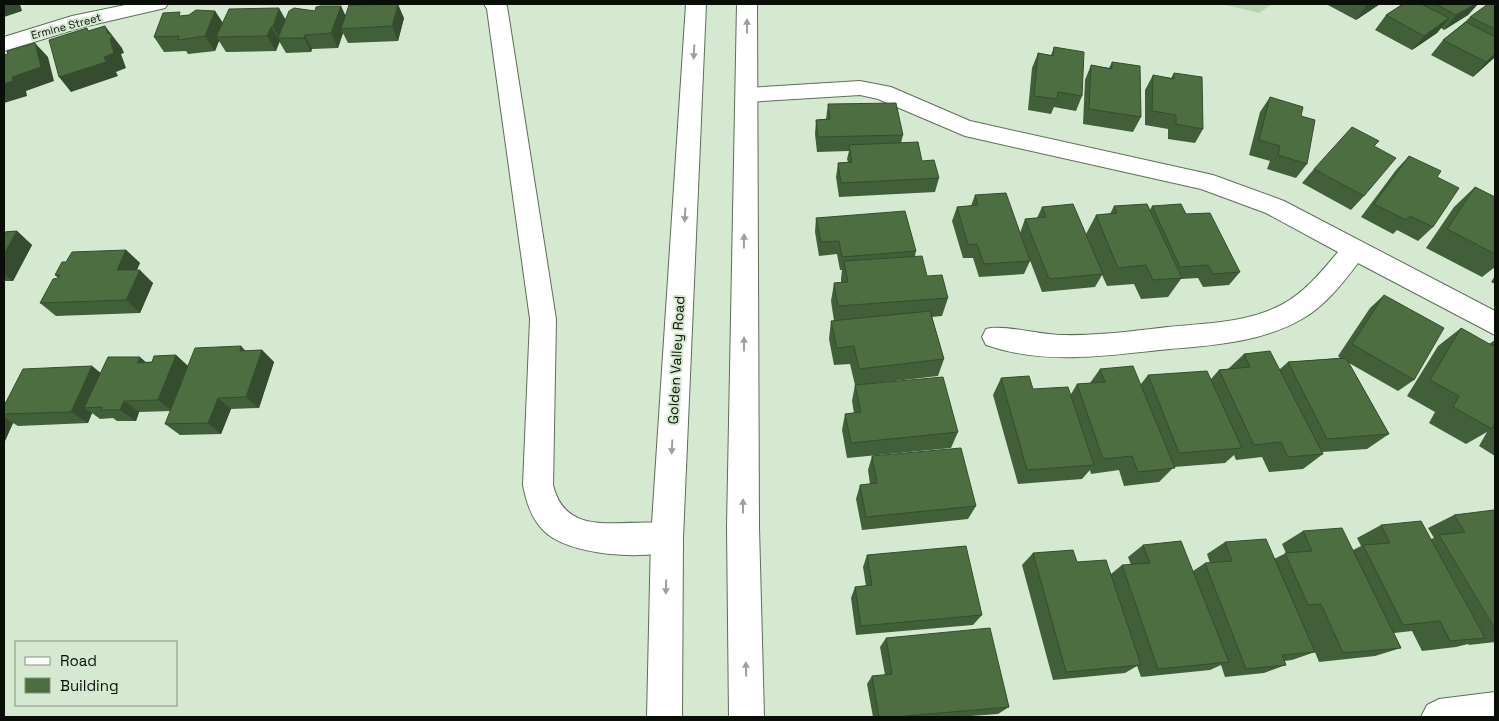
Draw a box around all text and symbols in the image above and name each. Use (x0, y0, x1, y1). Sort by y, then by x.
street label: Ermine Street (29, 10, 103, 42)
one-way arrow (743, 18, 751, 34)
one-way arrow (689, 45, 697, 61)
one-way arrow (680, 207, 688, 223)
one-way arrow (740, 233, 748, 249)
street label: Golden Valley Road (664, 295, 688, 425)
one-way arrow (740, 335, 748, 351)
one-way arrow (667, 439, 675, 455)
one-way arrow (739, 498, 747, 514)
one-way arrow (662, 579, 670, 595)
legend (15, 641, 178, 706)
text: Road (60, 651, 97, 670)
one-way arrow (742, 660, 750, 676)
text: Building (60, 676, 119, 695)

